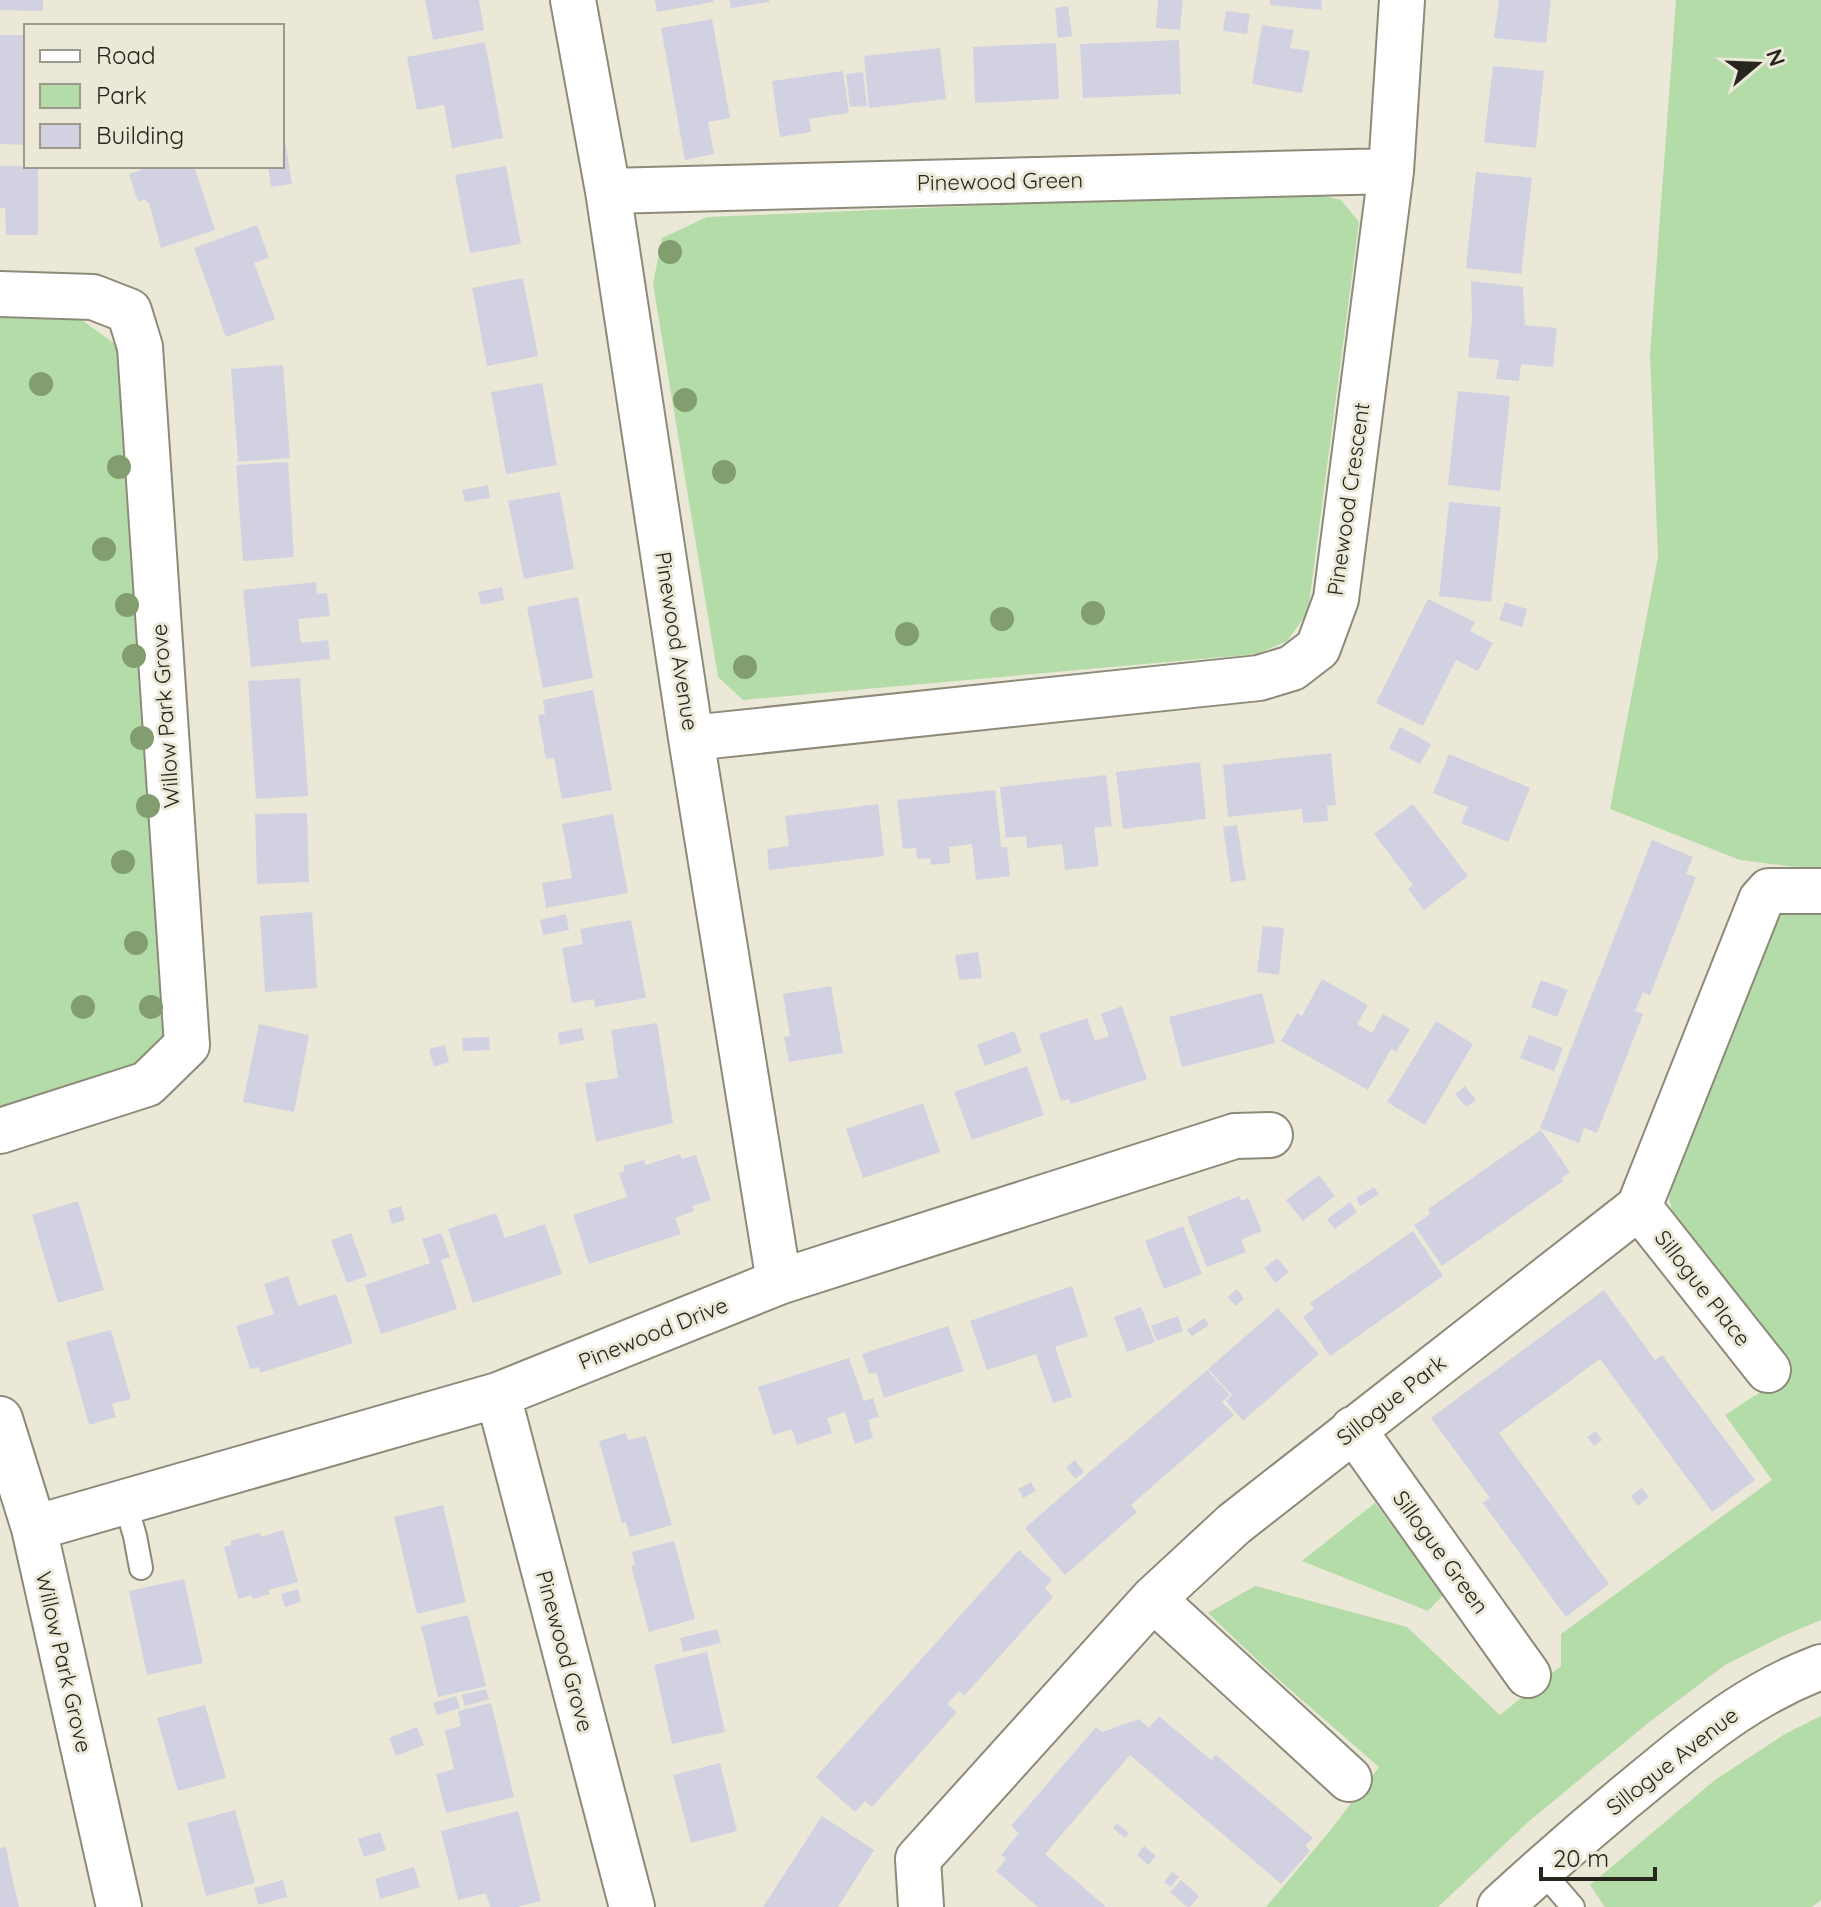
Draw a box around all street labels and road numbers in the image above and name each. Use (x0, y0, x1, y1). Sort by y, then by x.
street label: Pinewood Green (917, 166, 1083, 196)
street label: Pinewood Crescent (1321, 401, 1375, 597)
street label: Pinewood Avenue (649, 550, 705, 732)
street label: Willow Park Grove (145, 623, 185, 809)
street label: Sillogue Place (1649, 1224, 1757, 1352)
street label: Pinewood Drive (574, 1290, 732, 1376)
street label: Sillogue Park (1331, 1349, 1451, 1451)
street label: Sillogue Green (1387, 1485, 1495, 1619)
street label: Pinewood Grove (530, 1567, 600, 1735)
street label: Willow Park Grove (30, 1569, 98, 1755)
street label: Sillogue Avenue (1600, 1701, 1744, 1821)

